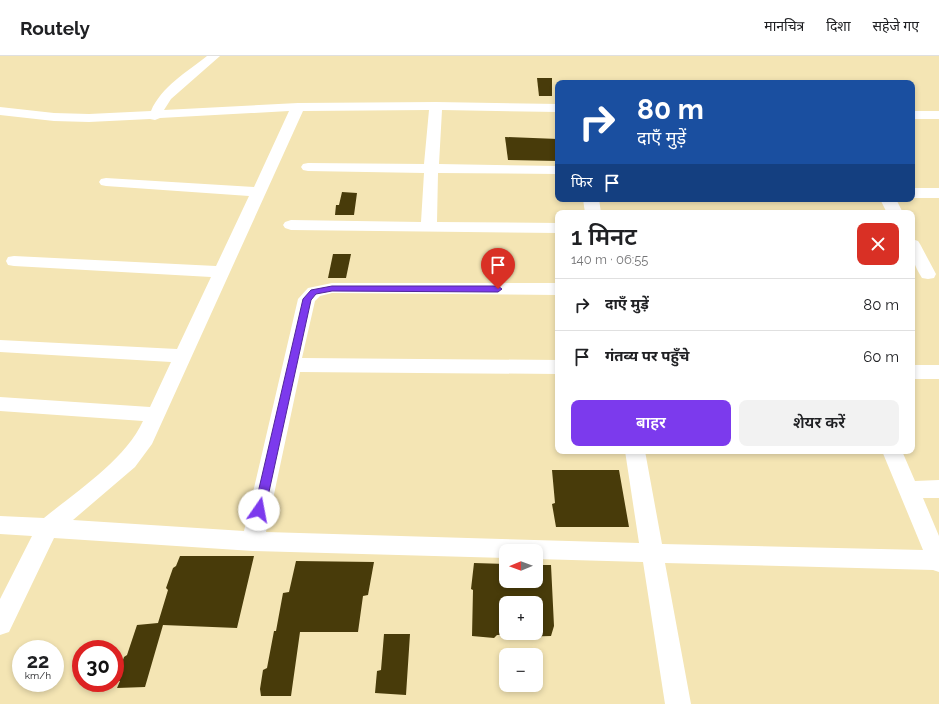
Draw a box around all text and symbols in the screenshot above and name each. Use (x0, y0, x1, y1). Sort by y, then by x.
text: Routely (20, 17, 90, 39)
text: मानचित्र (764, 18, 804, 34)
text: दिशा (826, 18, 851, 34)
text: सहेजे गए (873, 18, 919, 34)
text: 80 m (637, 93, 704, 126)
icon: right (571, 96, 623, 148)
text: दाएँ मुड़ें (637, 127, 686, 148)
icon: arrive (601, 172, 623, 194)
text: फिर (571, 173, 593, 191)
text: 1 मिनट (571, 222, 637, 251)
button: close (857, 223, 899, 265)
pin (481, 248, 515, 289)
text: 140 m · 06:55 (571, 252, 648, 267)
icon: arrive (487, 254, 509, 276)
icon: right (571, 294, 593, 316)
text: दाएँ मुड़ें (605, 295, 649, 313)
text: 80 m (863, 296, 899, 314)
icon: arrive (571, 346, 593, 368)
text: गंतव्य पर पहुँचे (605, 347, 689, 365)
text: 60 m (863, 348, 899, 366)
button: बाहर (571, 400, 731, 446)
button: शेयर करें (739, 400, 899, 446)
position arrow (238, 489, 280, 531)
north arrow (499, 544, 543, 588)
map controls (499, 544, 543, 692)
button: + (499, 596, 543, 640)
speed limit sign: 30 (72, 640, 124, 692)
button: − (499, 648, 543, 692)
text: 22 (27, 649, 49, 673)
text: km/h (25, 670, 51, 681)

